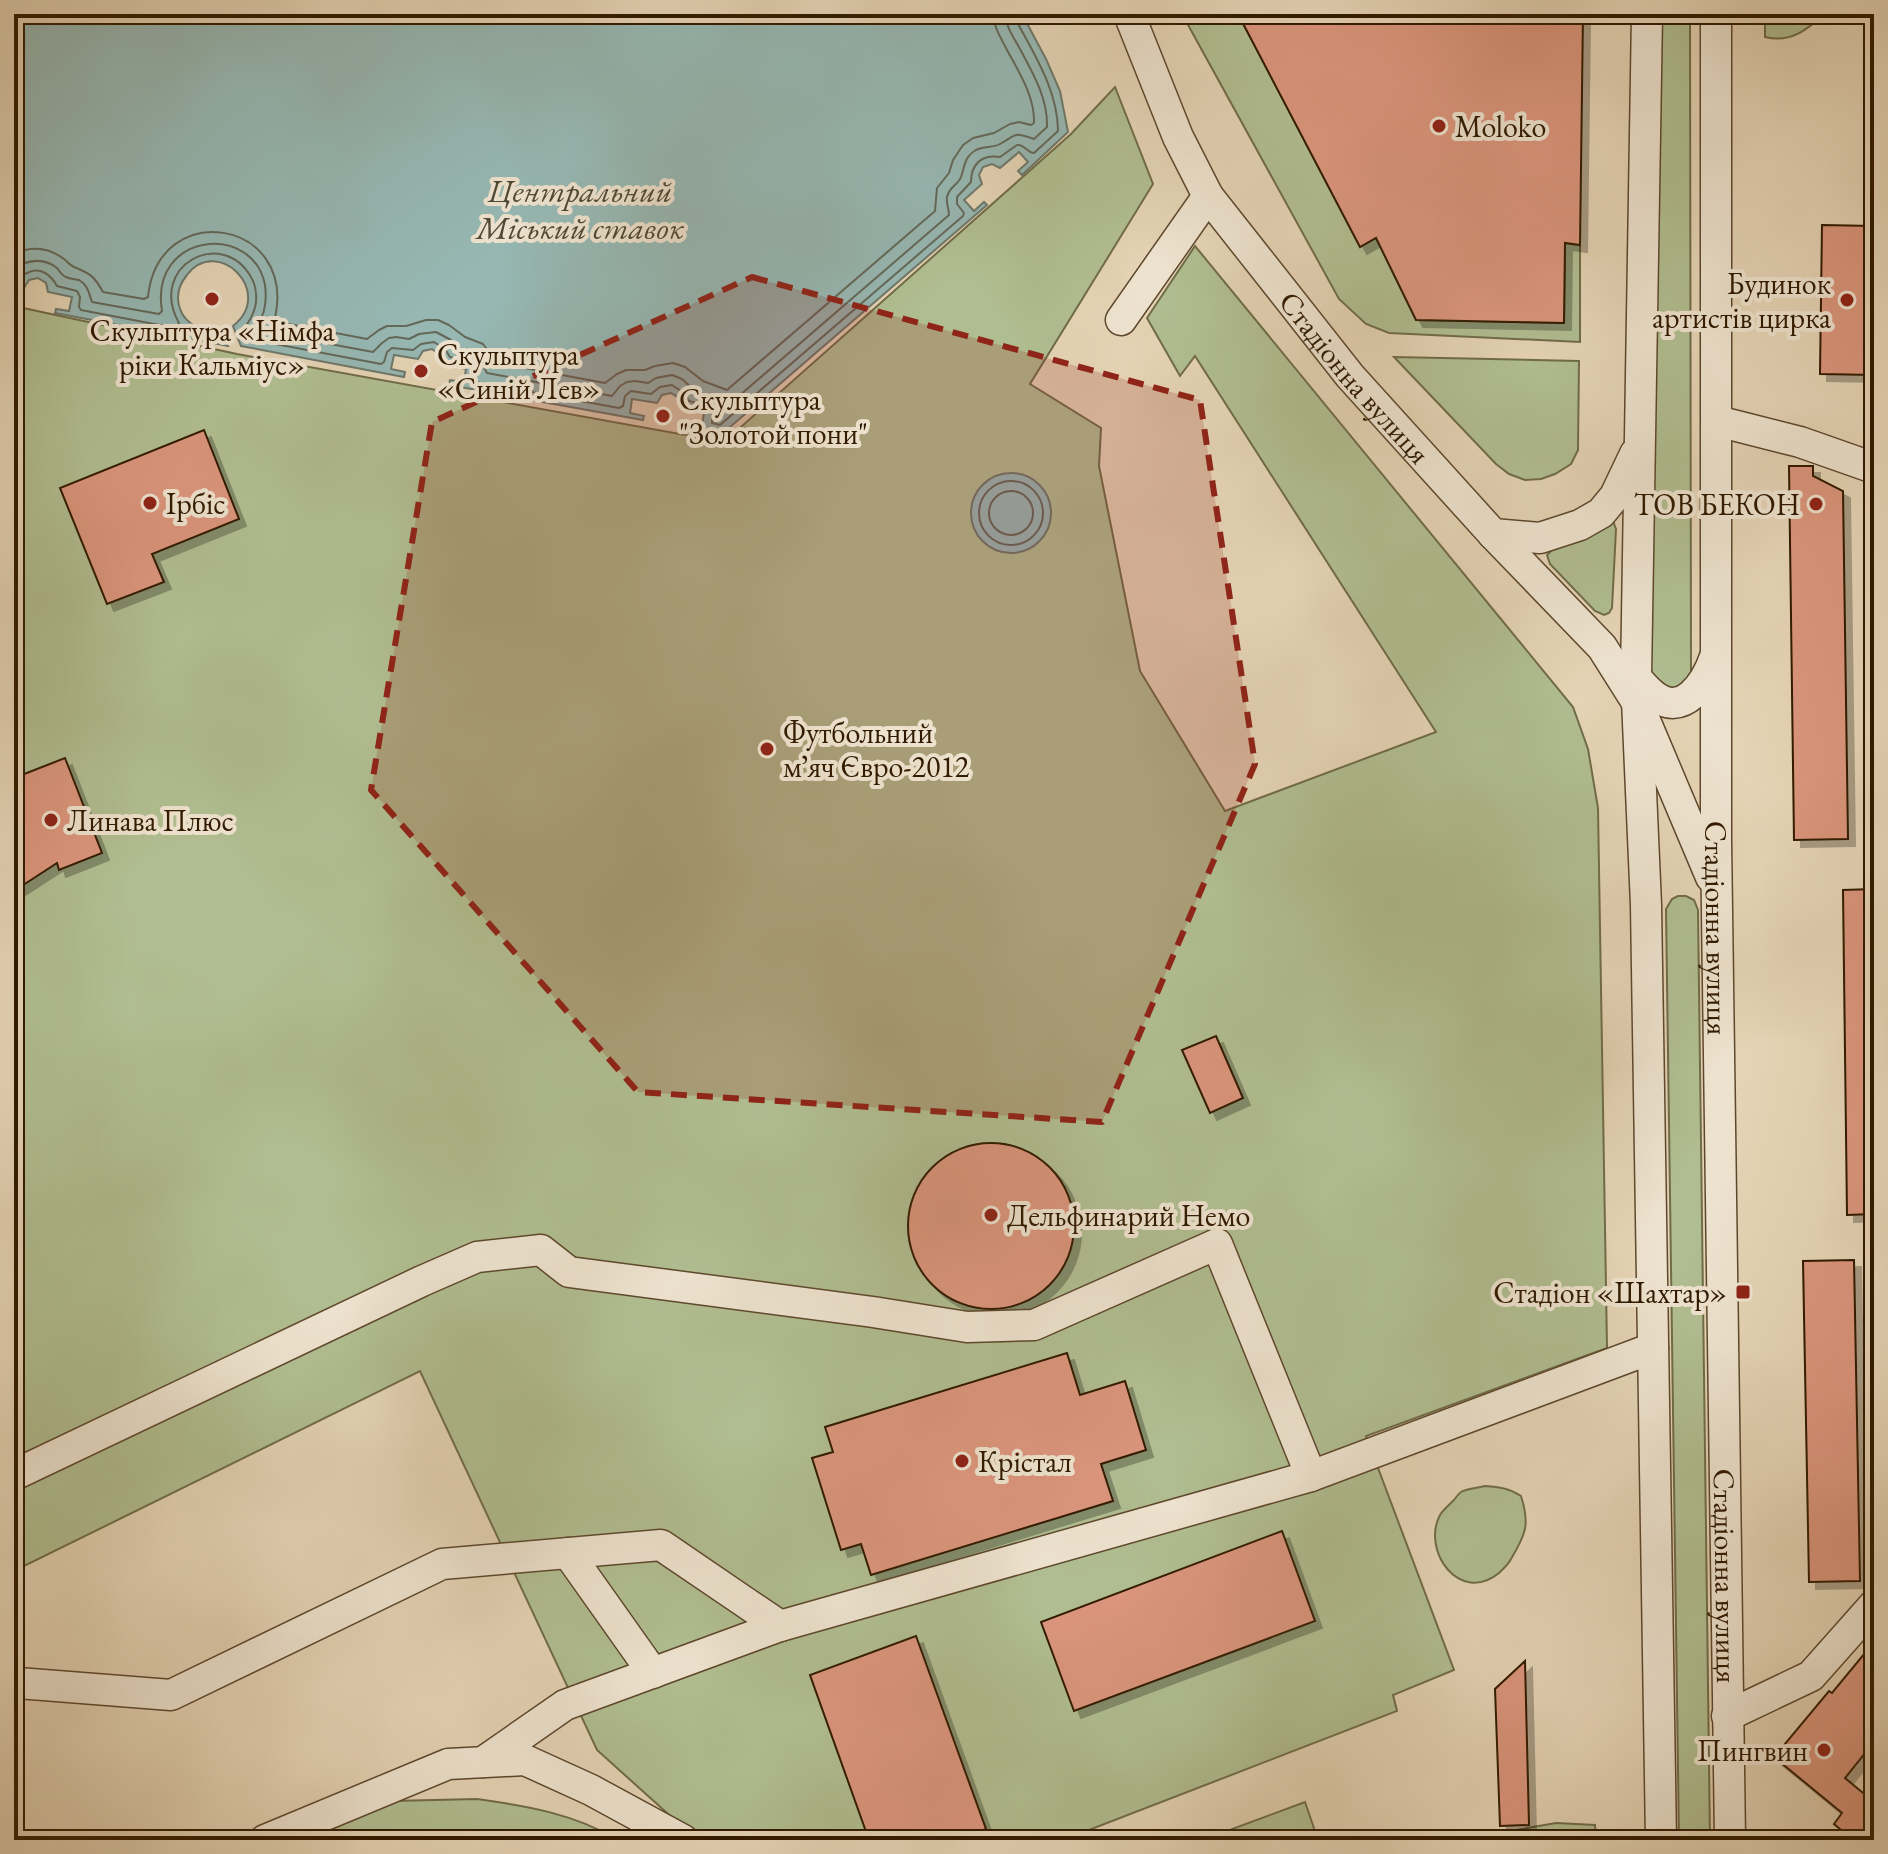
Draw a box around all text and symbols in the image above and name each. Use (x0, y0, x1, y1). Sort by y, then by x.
place label: Moloko (1455, 107, 1546, 146)
marker: Moloko (1430, 117, 1448, 135)
water label: Центральний Міський ставок (474, 170, 685, 249)
place label: Будинок артистів цирка (1652, 264, 1831, 337)
street label: Стадіонна вулиця (1271, 283, 1439, 472)
marker: Скульптура «Німфа ріки Кальміус» (203, 290, 221, 308)
marker: Будинок артистів цирка (1838, 291, 1856, 309)
place label: Скульптура «Німфа ріки Кальміус» (90, 311, 334, 384)
place label: Скульптура «Синій Лев» (437, 335, 600, 408)
marker: Скульптура «Синій Лев» (412, 362, 430, 380)
place label: Скульптура "Золотой пони" (679, 380, 868, 453)
marker: Скульптура "Золотой пони" (654, 407, 672, 425)
place label: Ірбіс (166, 484, 226, 523)
place label: ТОВ БЕКОН (1634, 485, 1800, 524)
marker: Ірбіс (141, 494, 159, 512)
marker: ТОВ БЕКОН (1807, 495, 1825, 513)
place label: Футбольний мʼяч Євро-2012 (783, 713, 970, 786)
marker: Футбольний мʼяч Євро-2012 (758, 740, 776, 758)
place label: Линава Плюс (67, 801, 234, 840)
marker: Линава Плюс (42, 811, 60, 829)
street label: Стадіонна вулиця (1697, 821, 1738, 1036)
place label: Дельфинарий Немо (1007, 1196, 1250, 1235)
marker: Дельфинарий Немо (982, 1206, 1000, 1224)
place label: Стадіон «Шахтар» (1493, 1273, 1727, 1312)
marker: Стадіон «Шахтар» (1734, 1283, 1752, 1301)
place label: Крістал (978, 1442, 1072, 1481)
marker: Крістал (953, 1452, 971, 1470)
street label: Стадіонна вулиця (1705, 1468, 1747, 1683)
place label: Пингвин (1697, 1731, 1808, 1770)
marker: Пингвин (1815, 1741, 1833, 1759)

